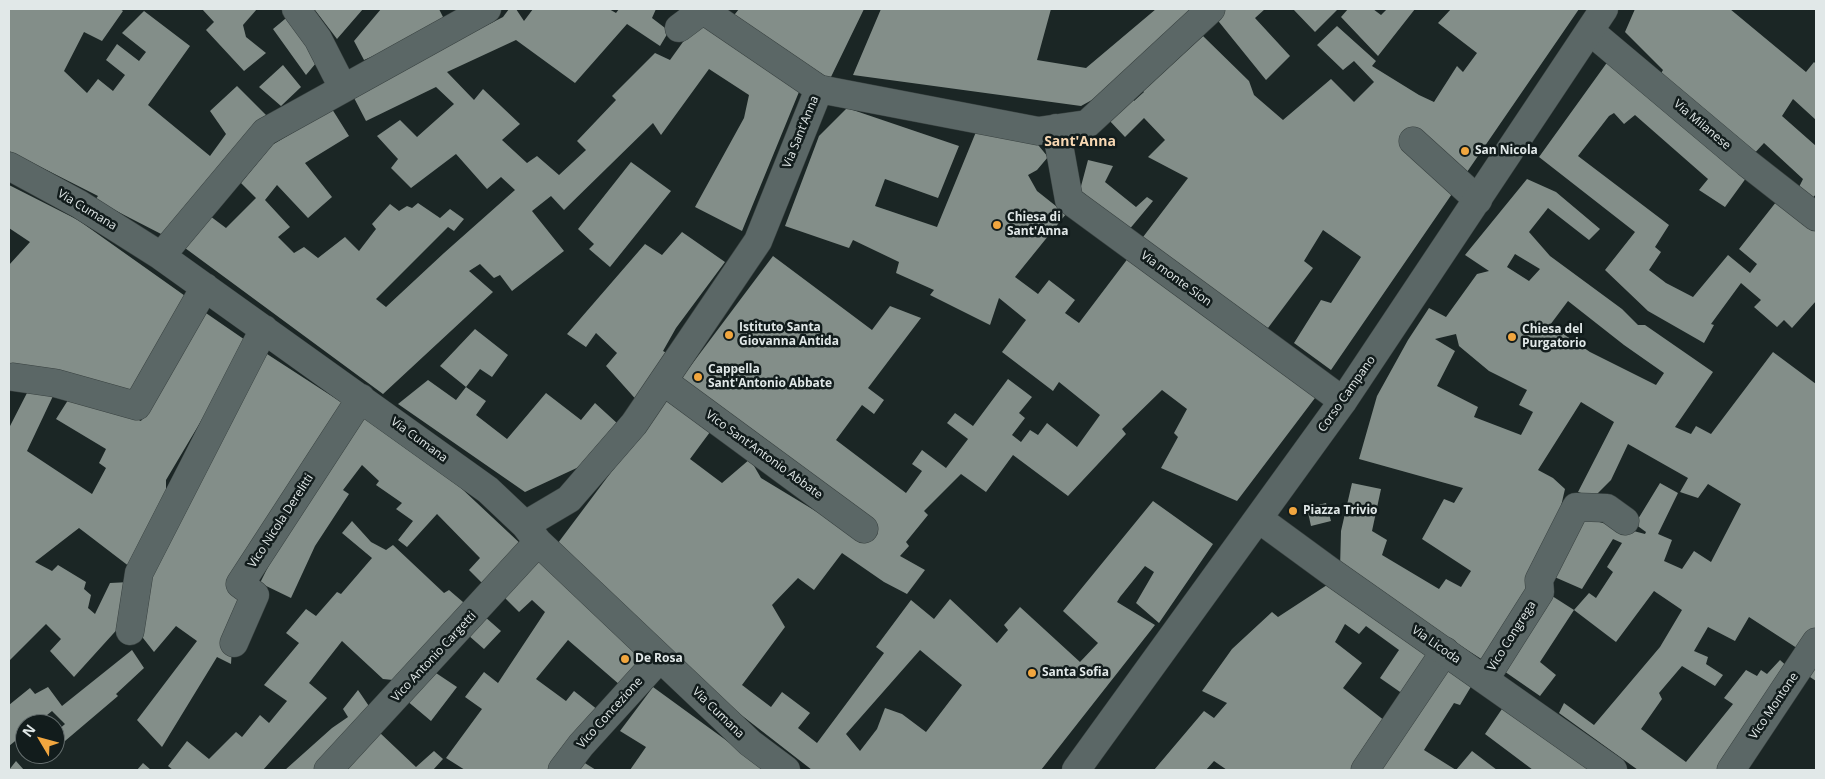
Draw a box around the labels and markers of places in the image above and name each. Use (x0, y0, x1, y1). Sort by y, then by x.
place label: San Nicola (1475, 144, 1538, 158)
marker: San Nicola (1459, 145, 1471, 157)
place label: Chiesa di Sant'Anna (1007, 211, 1068, 239)
marker: Chiesa di Sant'Anna (991, 219, 1003, 231)
place label: Istituto Santa Giovanna Antida (739, 321, 839, 349)
place label: Chiesa del Purgatorio (1522, 323, 1586, 351)
marker: Istituto Santa Giovanna Antida (723, 329, 735, 341)
marker: Chiesa del Purgatorio (1506, 331, 1518, 343)
place label: Cappella Sant'Antonio Abbate (708, 363, 832, 391)
marker: Cappella Sant'Antonio Abbate (692, 371, 704, 383)
place label: Piazza Trivio (1303, 504, 1377, 518)
marker: Piazza Trivio (1287, 505, 1299, 517)
place label: De Rosa (635, 652, 683, 666)
marker: De Rosa (619, 653, 631, 665)
place label: Santa Sofia (1042, 666, 1109, 680)
marker: Santa Sofia (1026, 667, 1038, 679)

